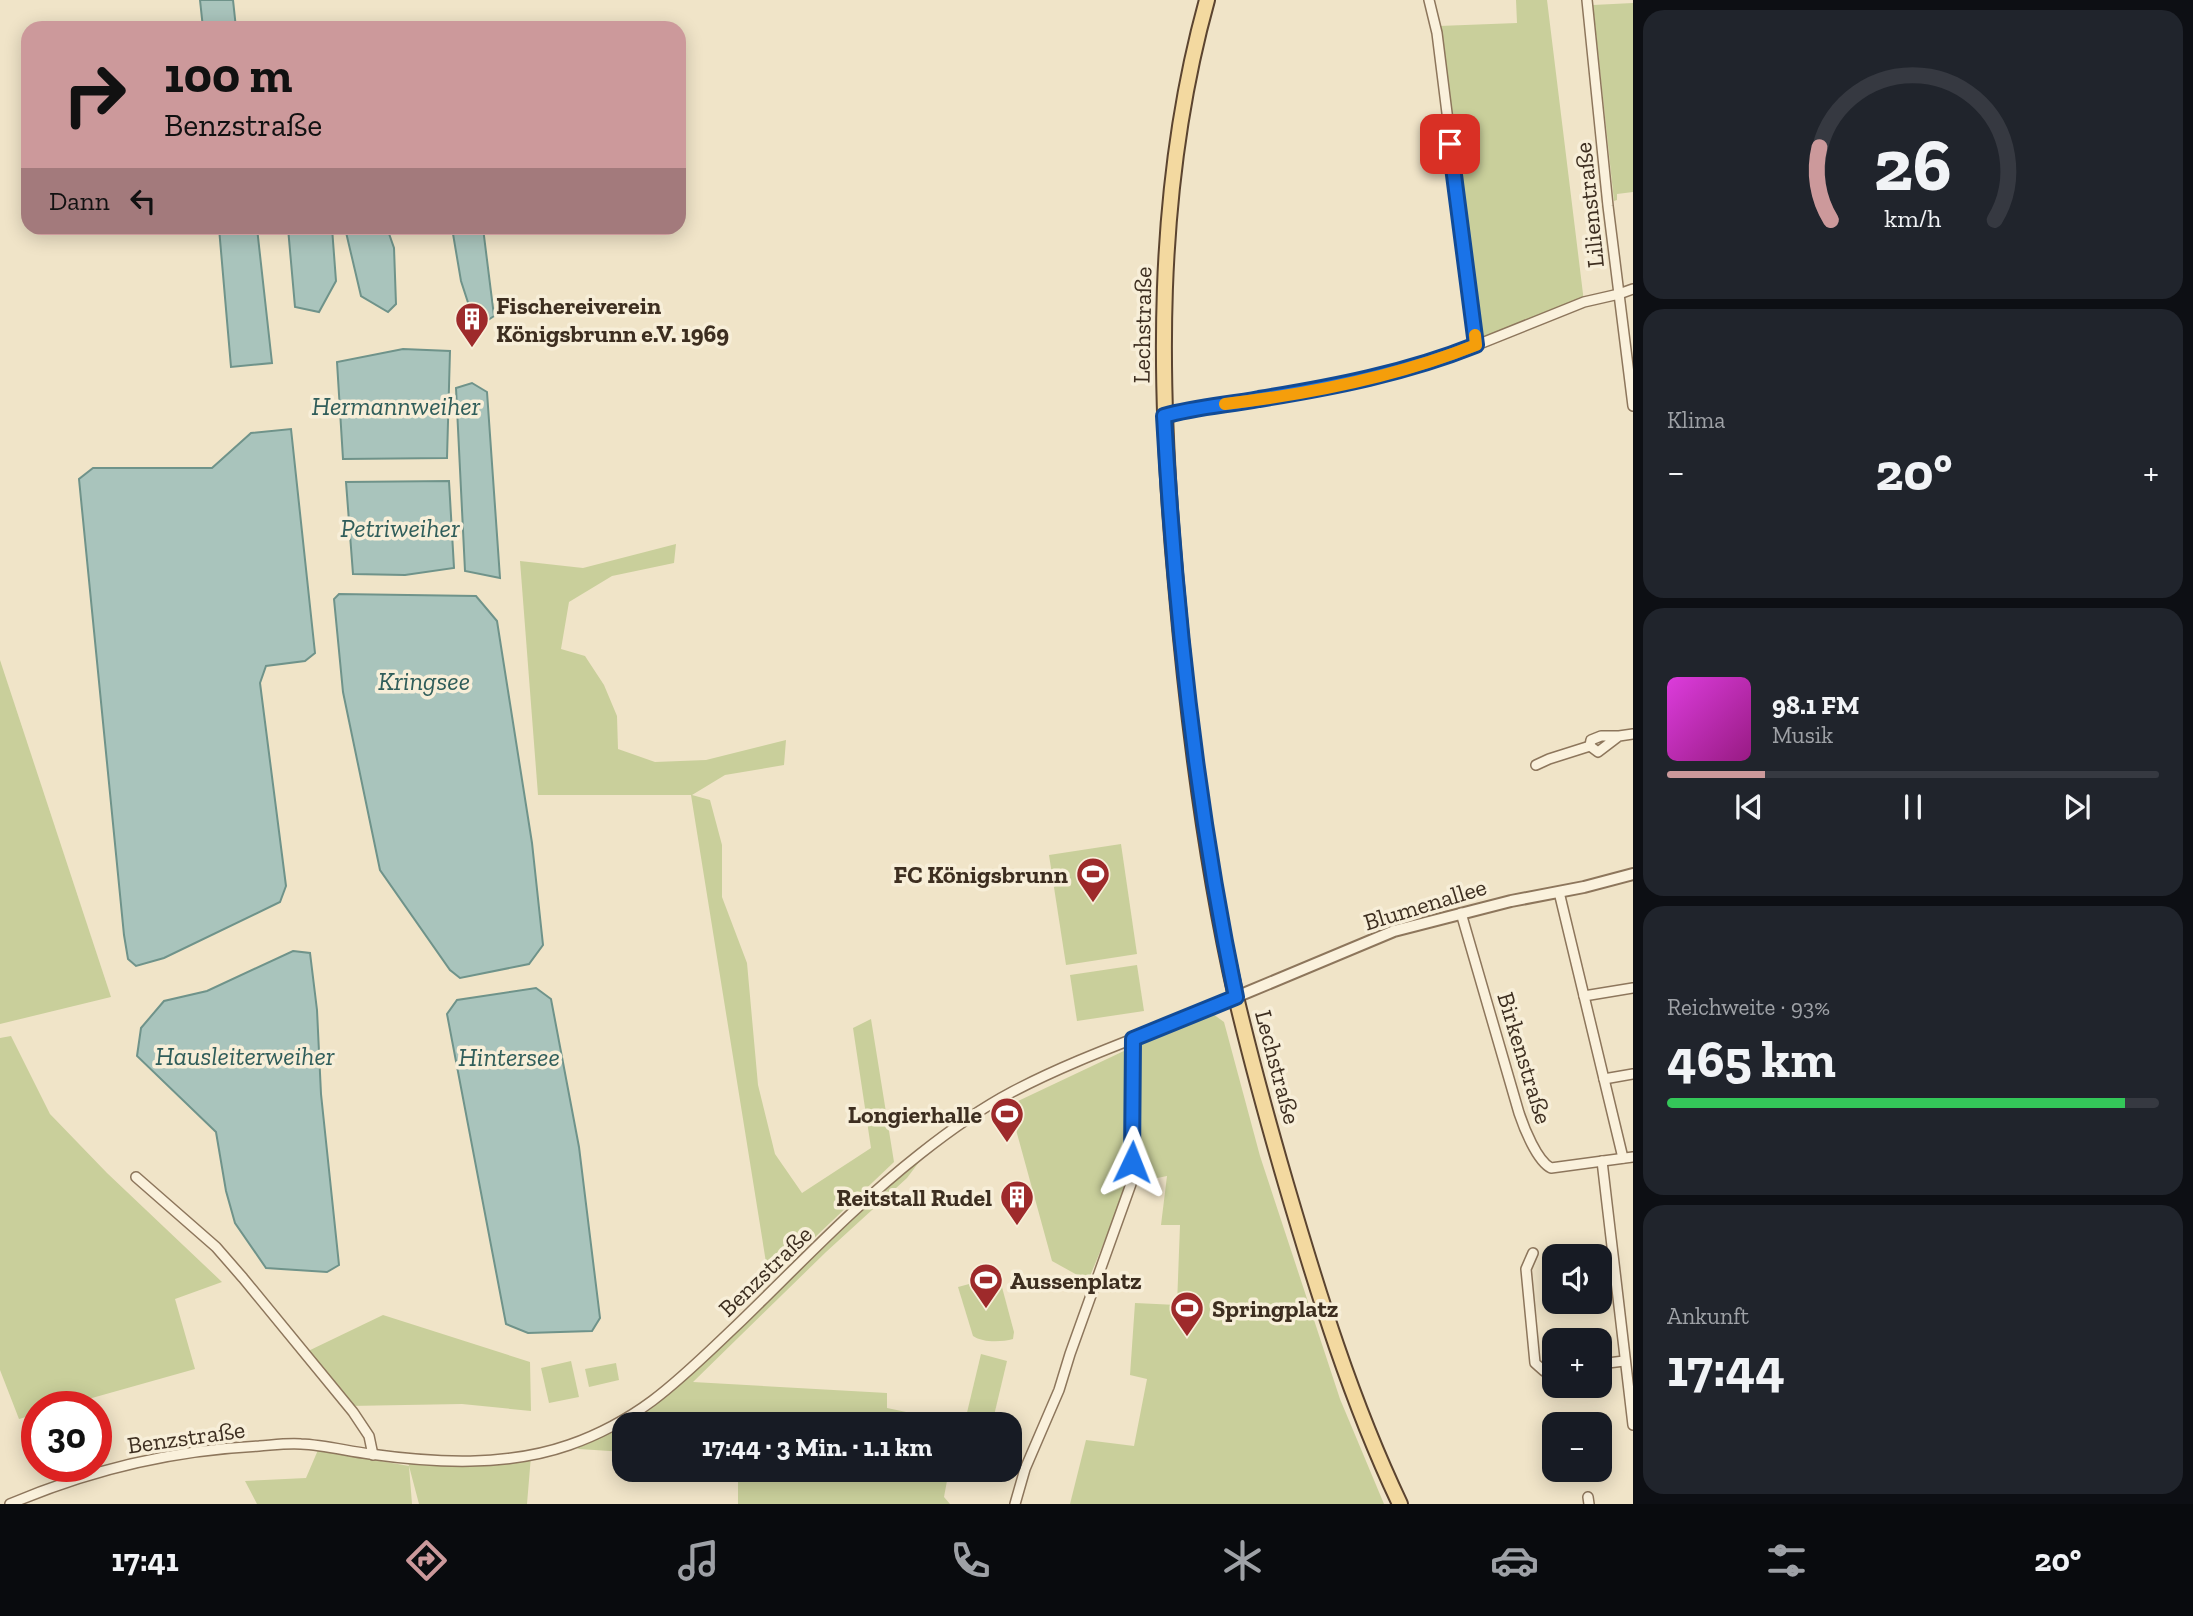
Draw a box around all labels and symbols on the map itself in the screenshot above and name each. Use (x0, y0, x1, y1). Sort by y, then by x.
pin (1420, 114, 1480, 174)
street label: Lilienstraße (1568, 141, 1610, 269)
street label: Lechstraße (1126, 266, 1158, 384)
place label: Fischereiverein Königsbrunn e.V. 1969 (496, 291, 729, 348)
building icon: Fischereiverein Königsbrunn e.V. 1969 (453, 300, 491, 349)
water label: Hermannweiher (311, 390, 481, 422)
water label: Petriweiher (340, 512, 460, 544)
water label: Kringsee (378, 665, 470, 697)
sports icon: FC Königsbrunn (1074, 855, 1112, 904)
place label: FC Königsbrunn (894, 860, 1068, 889)
street label: Blumenallee (1360, 872, 1490, 936)
street label: Birkenstraße (1491, 989, 1559, 1127)
street label: Lechstraße (1249, 1007, 1307, 1127)
water label: Hausleiterweiher (155, 1040, 335, 1072)
water label: Hintersee (458, 1041, 560, 1073)
sports icon: Longierhalle (988, 1095, 1026, 1144)
place label: Longierhalle (848, 1100, 982, 1129)
position arrow (1095, 1125, 1169, 1199)
building icon: Reitstall Rudel (998, 1178, 1036, 1227)
place label: Reitstall Rudel (836, 1183, 992, 1212)
street label: Benzstraße (712, 1219, 818, 1323)
sports icon: Aussenplatz (967, 1261, 1005, 1310)
place label: Aussenplatz (1010, 1266, 1142, 1295)
sports icon: Springplatz (1168, 1289, 1206, 1338)
place label: Springplatz (1212, 1294, 1338, 1323)
speed limit sign: 30 (21, 1391, 112, 1482)
street label: Benzstraße (125, 1414, 247, 1460)

